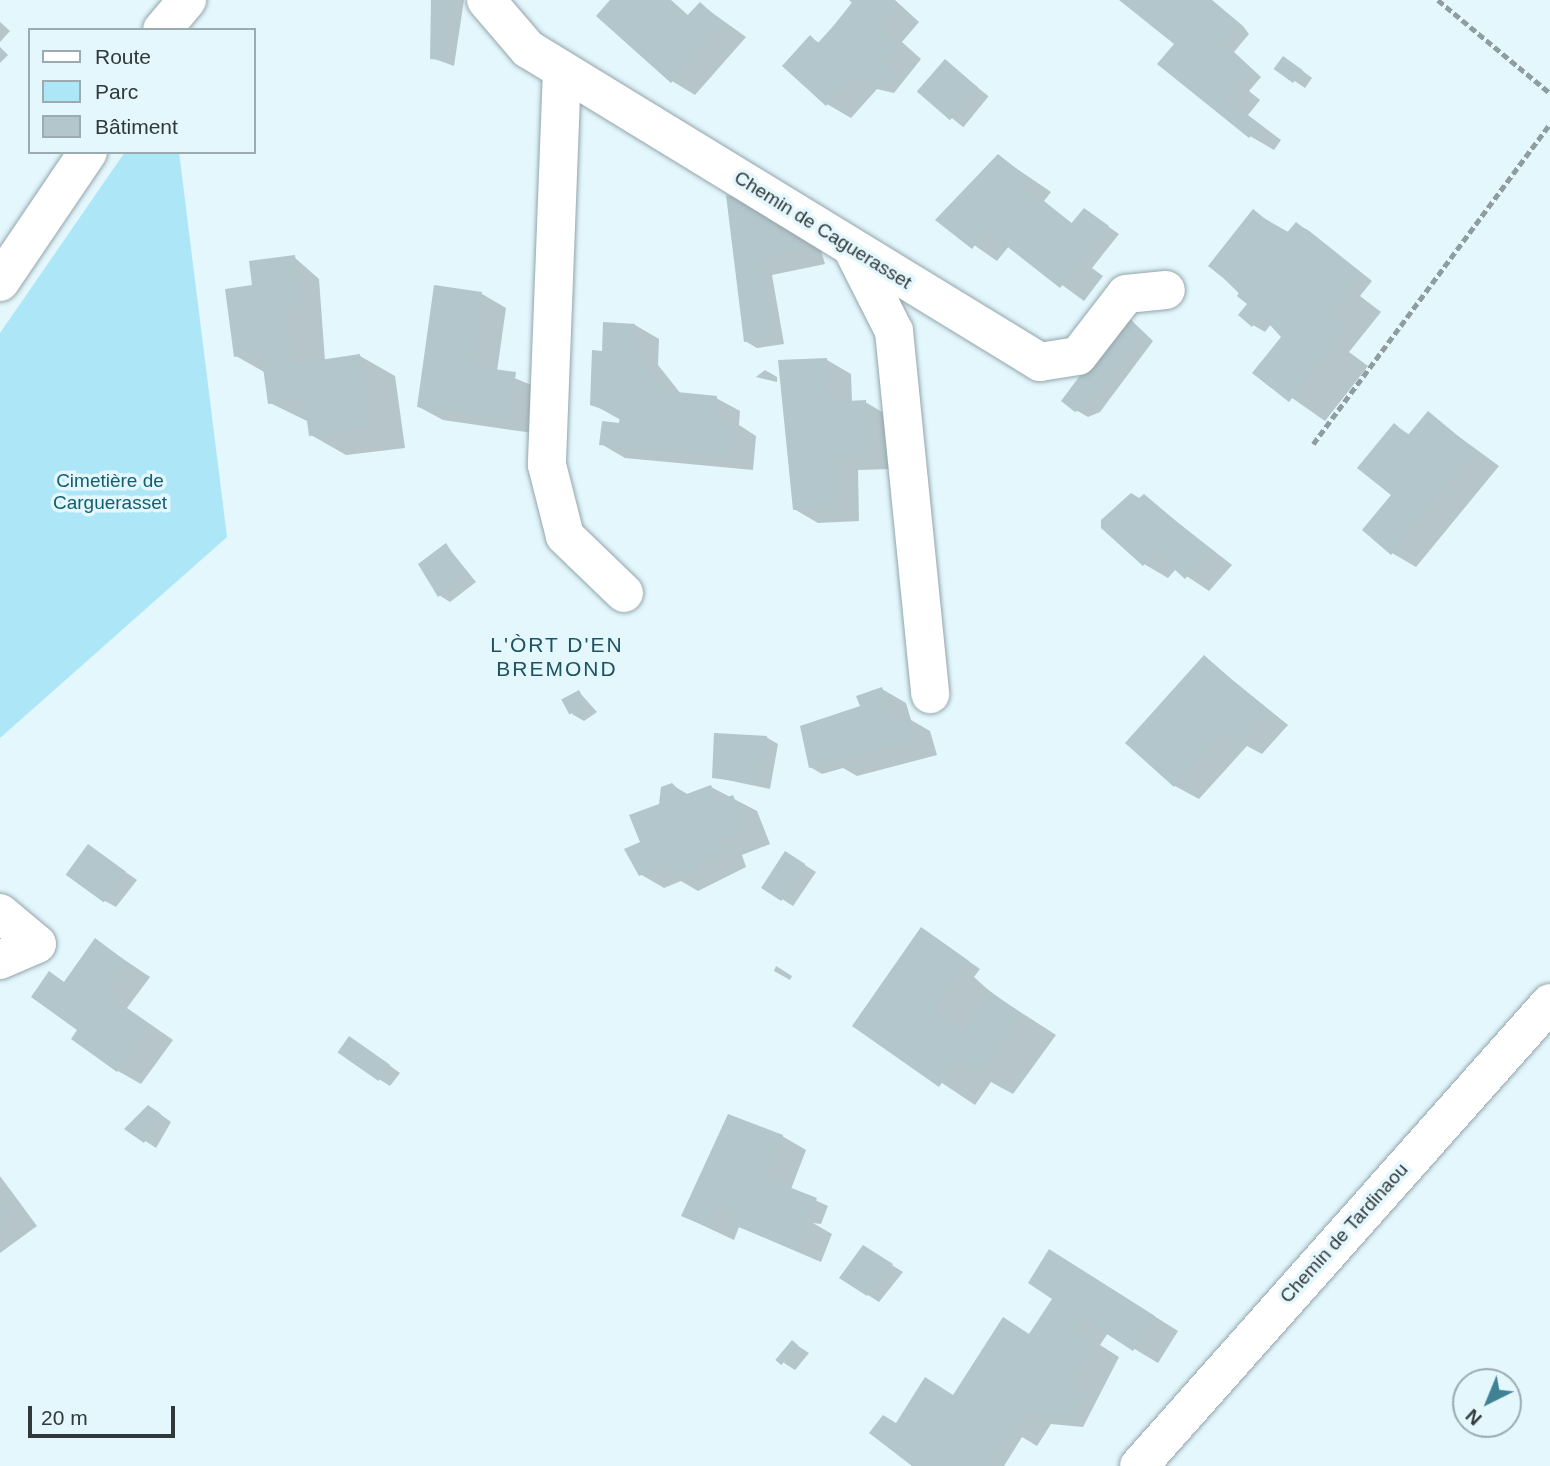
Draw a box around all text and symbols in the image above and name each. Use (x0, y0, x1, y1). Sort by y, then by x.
legend (28, 28, 256, 154)
text: Route (95, 45, 151, 68)
text: Parc (95, 80, 138, 103)
text: Bâtiment (95, 115, 178, 138)
street label: Chemin de Caguerasset (730, 166, 916, 294)
park label: Cimetière de Carguerasset (53, 470, 167, 514)
district label: L'ÒRT D'EN BREMOND (491, 632, 623, 682)
street label: Chemin de Tardinaou (1275, 1158, 1413, 1308)
north arrow (1452, 1368, 1522, 1438)
scale bar (32, 1392, 178, 1436)
text: N (1462, 1405, 1486, 1430)
text: 20 m (41, 1406, 88, 1429)

